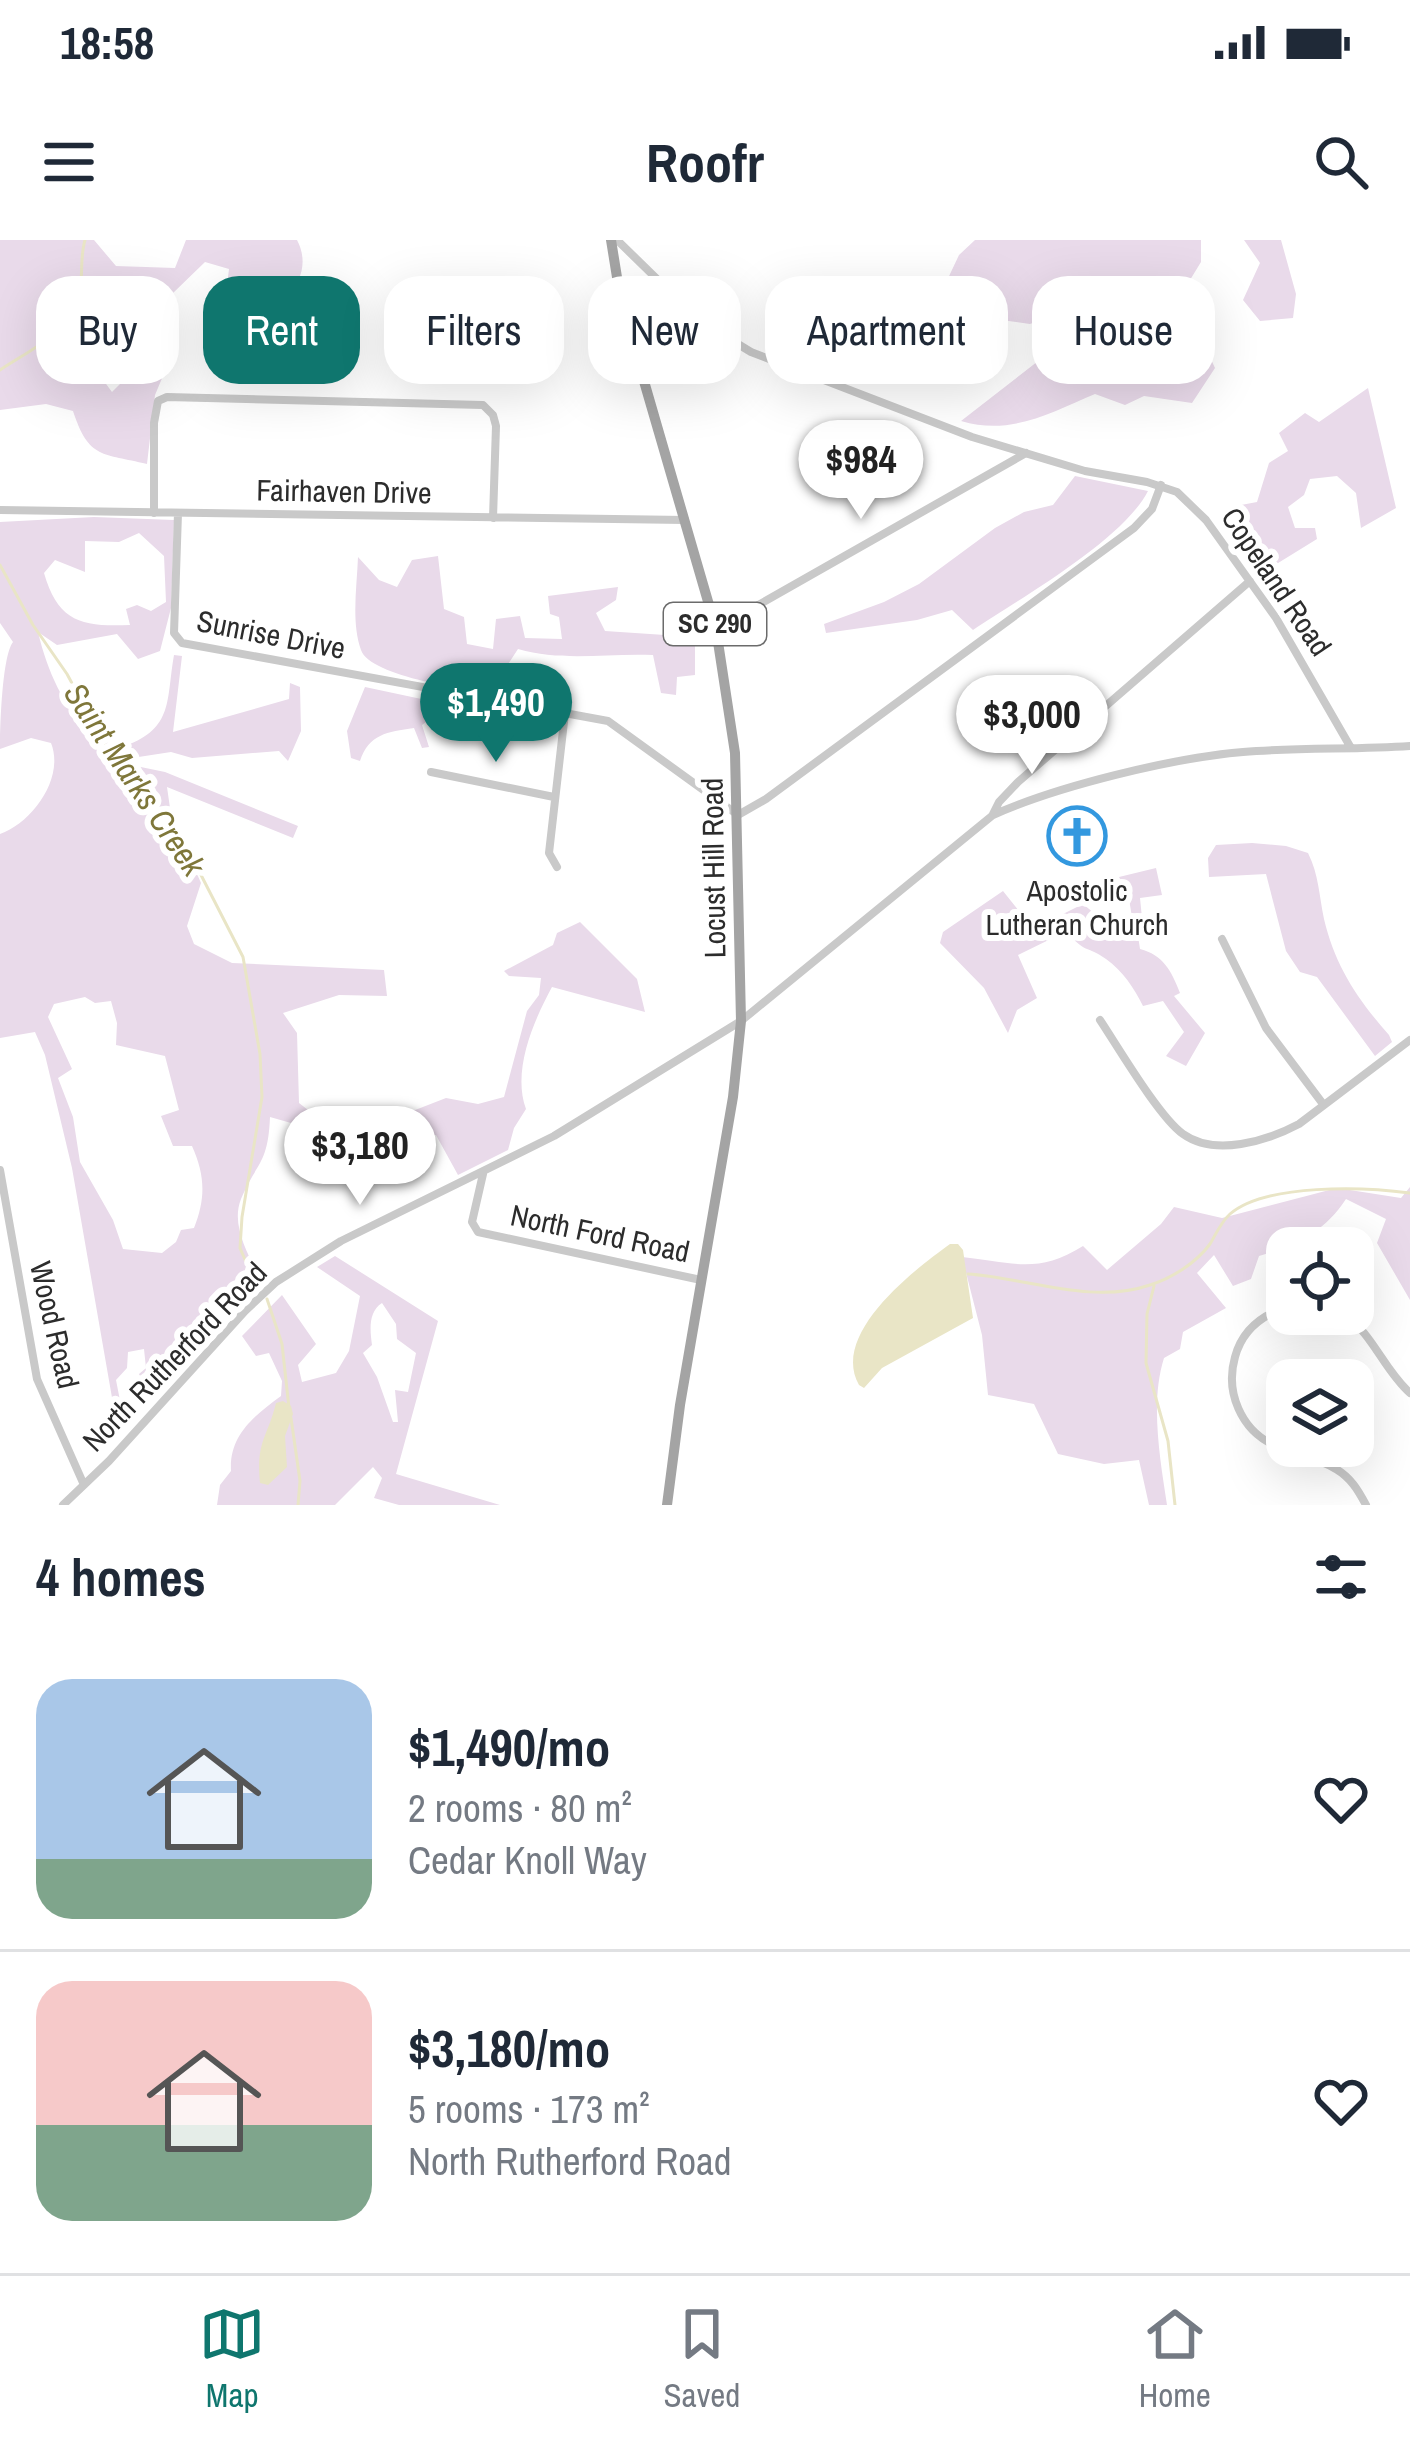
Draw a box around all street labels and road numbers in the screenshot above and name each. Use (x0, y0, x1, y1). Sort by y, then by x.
street label: Fairhaven Drive (256, 469, 432, 513)
street label: Copeland Road (1212, 499, 1341, 663)
street label: Sunrise Drive (194, 600, 349, 668)
road number: SC 290 (664, 603, 766, 645)
street label: Locust Hill Road (691, 777, 735, 959)
street label: North Ford Road (507, 1195, 693, 1272)
street label: North Rutherford Road (73, 1253, 275, 1460)
street label: Wood Road (21, 1257, 89, 1392)

